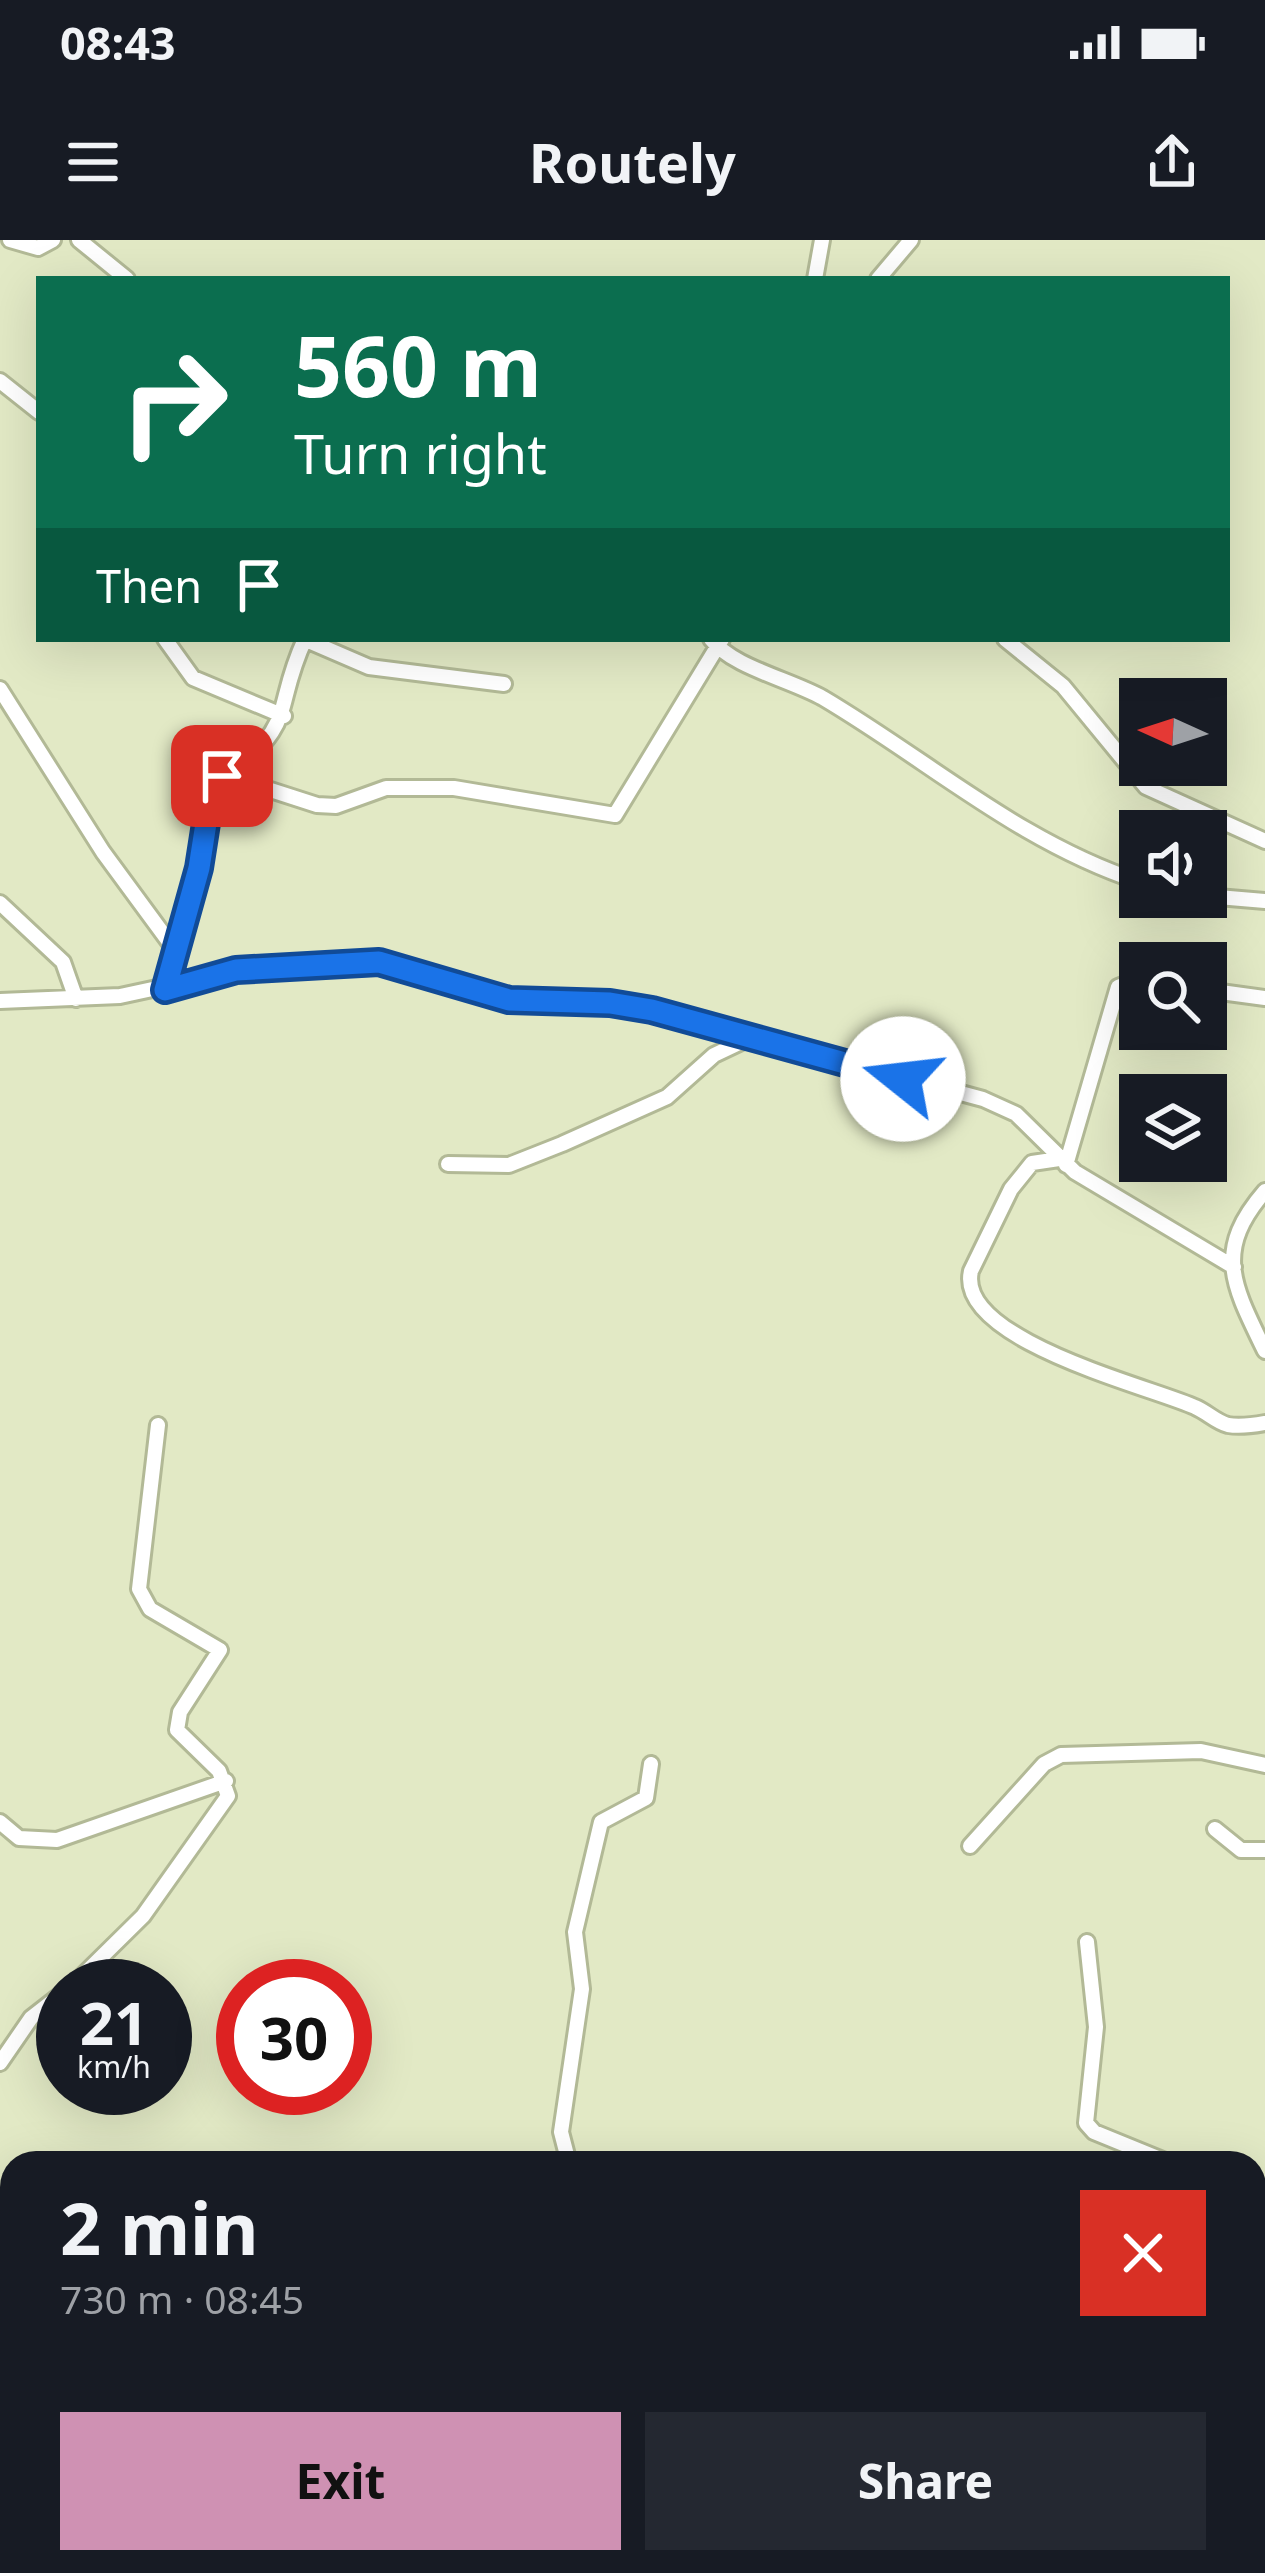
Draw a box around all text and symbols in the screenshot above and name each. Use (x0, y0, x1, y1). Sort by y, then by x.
text: 08:43 (60, 12, 176, 73)
text: Routely (529, 125, 736, 199)
icon: menu (60, 129, 126, 195)
icon: share (1139, 129, 1205, 195)
text: 560 m (294, 307, 542, 422)
icon: right (96, 324, 252, 480)
text: Turn right (294, 416, 547, 490)
icon: arrive (226, 552, 292, 618)
text: Then (96, 555, 202, 616)
north arrow (1119, 678, 1227, 786)
map controls (1119, 678, 1227, 1182)
pin (171, 725, 273, 827)
icon: arrive (189, 743, 255, 809)
button: sound (1119, 810, 1227, 918)
button: search (1119, 942, 1227, 1050)
position arrow (840, 1016, 966, 1142)
button: layers (1119, 1074, 1227, 1182)
speed limit sign: 30 (216, 1959, 372, 2115)
text: 21 (80, 1981, 148, 2063)
text: km/h (77, 2046, 151, 2087)
text: 2 min (60, 2178, 258, 2276)
button: close (1080, 2190, 1206, 2316)
text: 730 m · 08:45 (60, 2272, 304, 2325)
button: Exit (60, 2412, 621, 2550)
button: Share (645, 2412, 1206, 2550)

